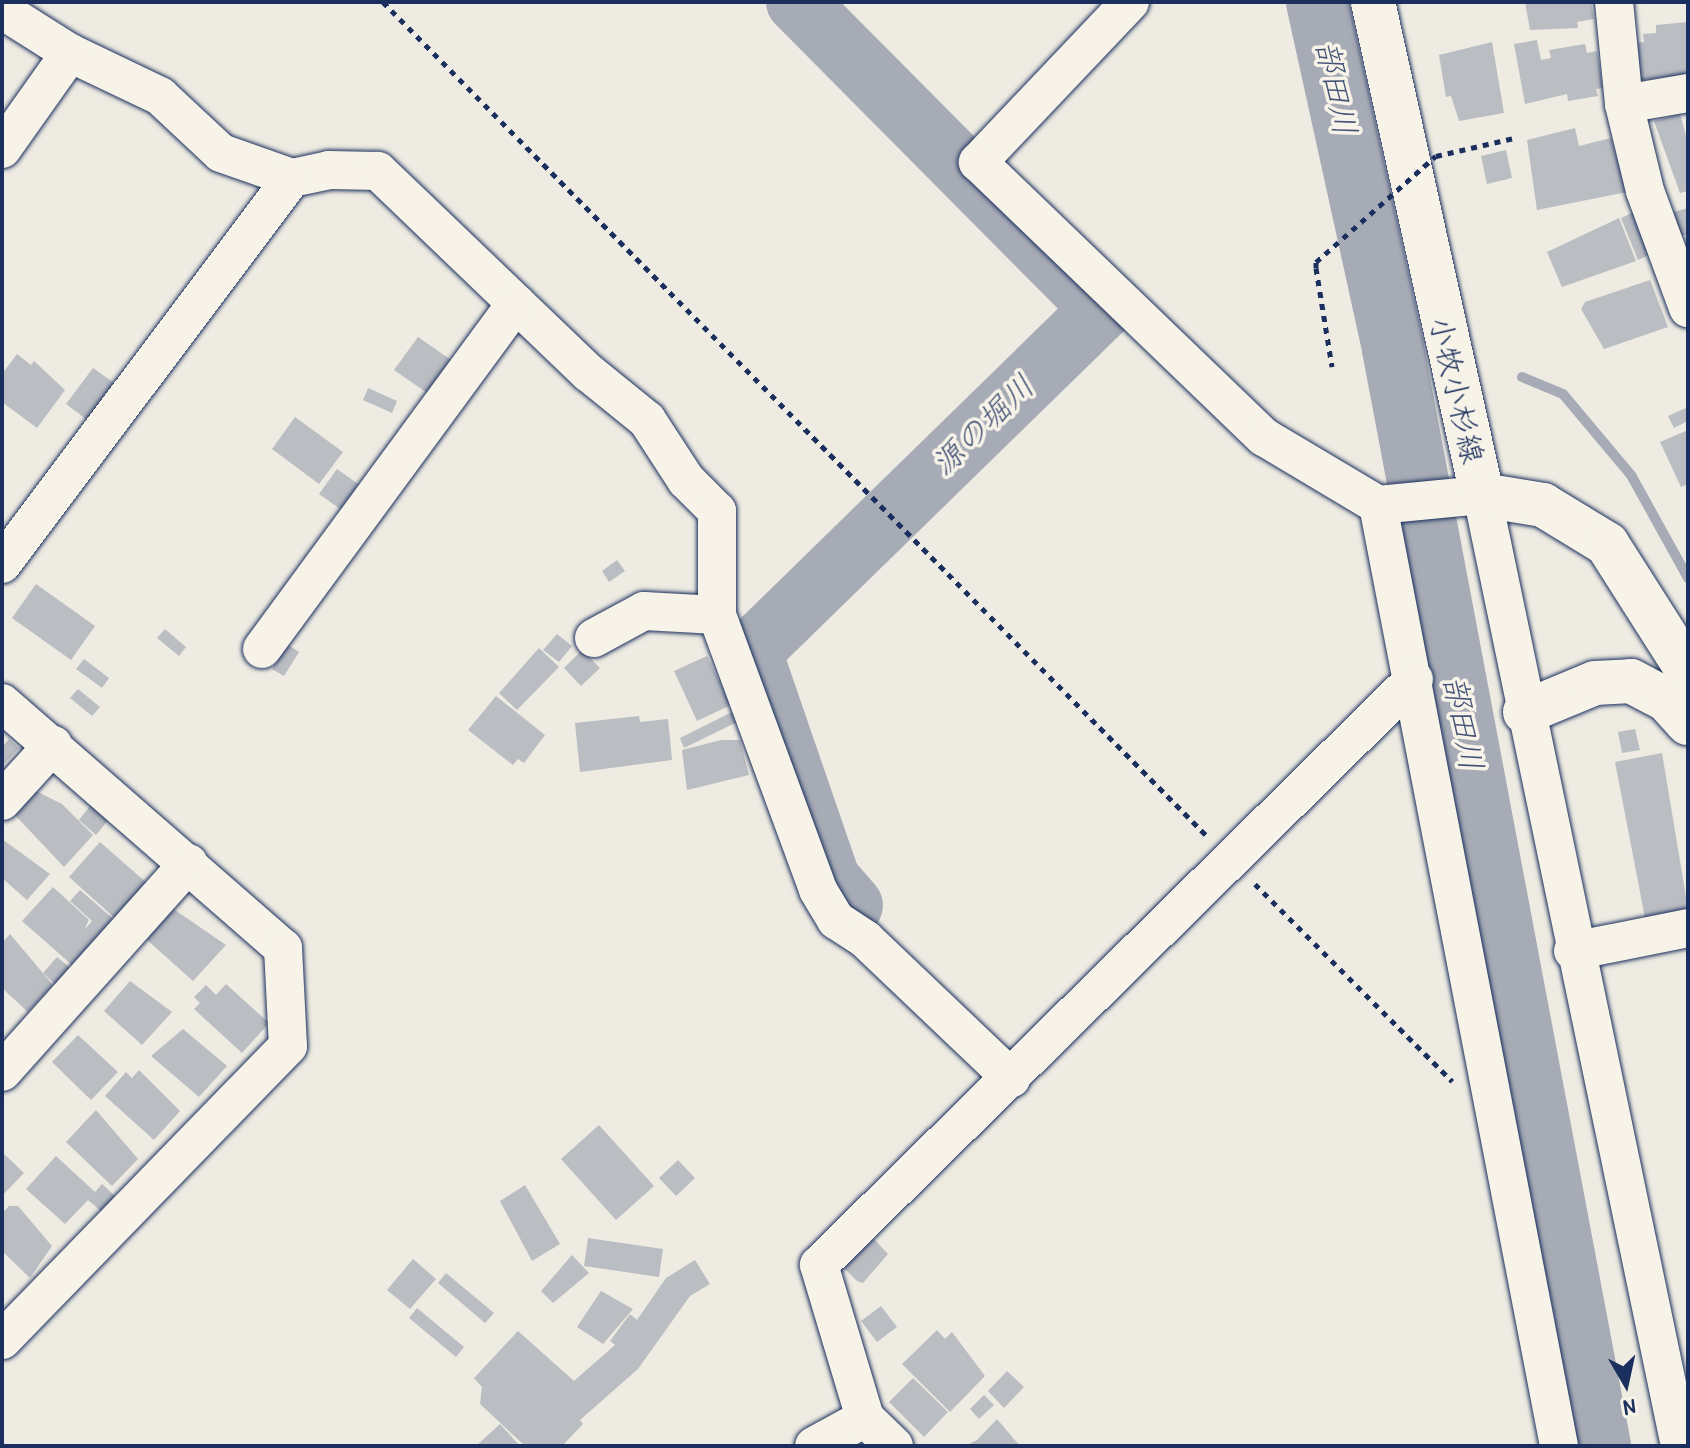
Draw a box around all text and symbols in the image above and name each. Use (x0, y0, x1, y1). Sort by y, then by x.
water label: 部田川 (1307, 37, 1365, 139)
street label: 小牧小杉線 (1423, 313, 1491, 467)
water label: 源の堀川 (924, 367, 1042, 483)
water label: 部田川 (1435, 672, 1491, 774)
north arrow (1586, 1344, 1666, 1424)
text: N (1622, 1392, 1638, 1423)

